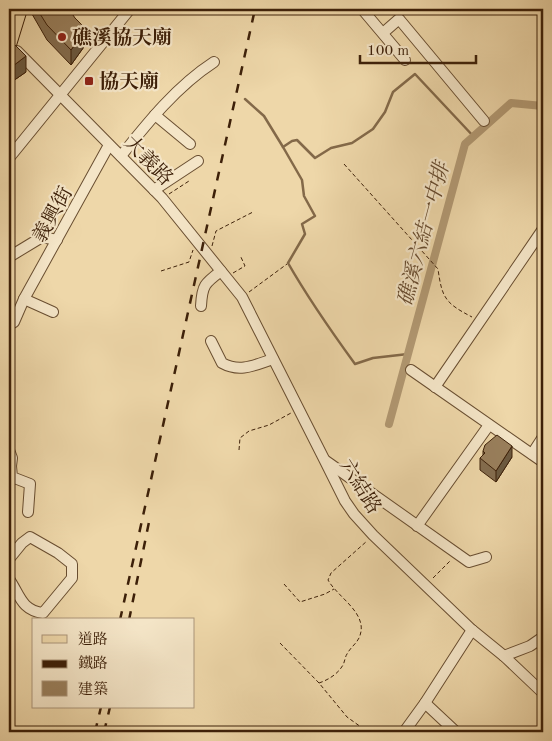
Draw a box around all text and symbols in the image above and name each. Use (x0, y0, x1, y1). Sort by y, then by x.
place label: 礁溪協天廟 (72, 26, 172, 49)
marker: 礁溪協天廟 (56, 31, 68, 43)
scale bar (360, 32, 476, 64)
text: 100 m (367, 44, 409, 59)
place label: 協天廟 (99, 70, 159, 93)
marker: 協天廟 (83, 75, 95, 87)
street label: 大義路 (120, 131, 177, 190)
water label: 礁溪六結一中排 (393, 157, 454, 308)
street label: 義興街 (29, 183, 77, 246)
street label: 六結路 (335, 455, 385, 518)
legend (32, 618, 195, 708)
text: 道路 (78, 631, 108, 648)
text: 鐵路 (78, 655, 108, 672)
text: 建築 (78, 681, 108, 698)

